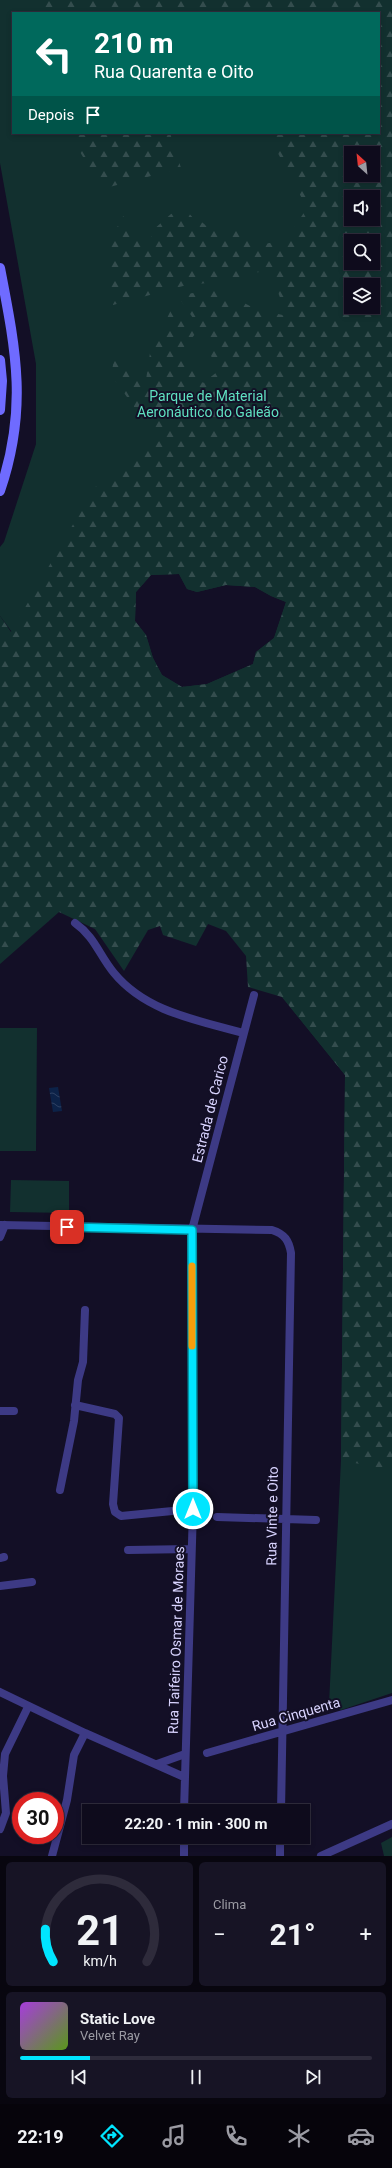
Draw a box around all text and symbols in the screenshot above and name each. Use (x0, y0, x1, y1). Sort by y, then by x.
text: 210 m (94, 27, 173, 60)
icon: left (28, 28, 80, 80)
text: Rua Quarenta e Oito (94, 61, 254, 82)
icon: arrive (82, 104, 104, 126)
text: Depois (28, 106, 74, 124)
north arrow (344, 146, 380, 182)
map controls (344, 146, 380, 314)
button: sound (344, 190, 380, 226)
button: search (344, 234, 380, 270)
button: layers (344, 278, 380, 314)
park label: Parque de Material Aeronáutico do Galeão (137, 388, 279, 420)
street label: Estrada de Carico (189, 1054, 231, 1164)
pin (50, 1210, 84, 1244)
icon: arrive (56, 1216, 78, 1238)
street label: Rua Vinte e Oito (263, 1466, 281, 1566)
position arrow (172, 1488, 214, 1530)
street label: Rua Taifeiro Osmar de Moraes (165, 1546, 187, 1734)
street label: Rua Cinquenta (250, 1694, 342, 1734)
speed limit sign: 30 (12, 1792, 64, 1844)
text: 22:20 · 1 min · 300 m (125, 1815, 267, 1833)
text: Clima (213, 1897, 246, 1912)
text: 21 (76, 1906, 123, 1955)
text: 21° (269, 1917, 316, 1952)
text: − (213, 1922, 226, 1947)
text: + (360, 1922, 372, 1947)
text: km/h (83, 1953, 116, 1969)
text: Static Love (80, 2010, 155, 2028)
text: Velvet Ray (80, 2028, 140, 2043)
icon: previous (68, 2066, 90, 2088)
icon: pause (185, 2066, 207, 2088)
icon: next (302, 2066, 324, 2088)
icon: directions (98, 2122, 126, 2150)
icon: music (160, 2122, 188, 2150)
icon: phone (222, 2122, 250, 2150)
icon: climate (285, 2122, 313, 2150)
icon: car (347, 2122, 375, 2150)
text: 22:19 (17, 2126, 64, 2147)

